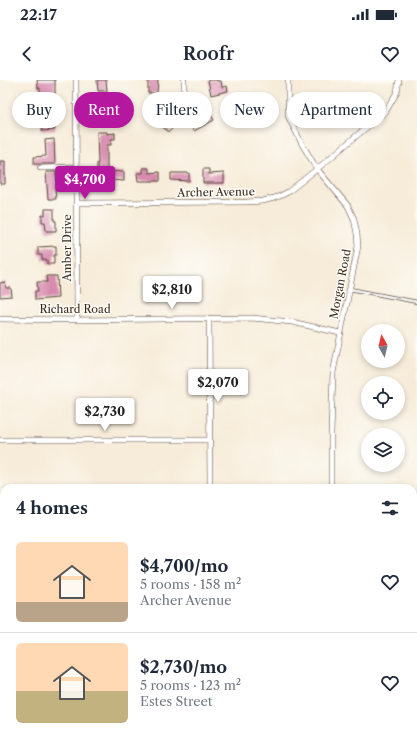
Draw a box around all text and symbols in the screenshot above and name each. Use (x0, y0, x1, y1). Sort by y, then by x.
text: 22:17 (20, 5, 57, 24)
icon: back (16, 43, 38, 65)
text: Roofr (183, 43, 234, 65)
icon: heart (379, 43, 401, 65)
chip: Buy (12, 92, 66, 128)
chip: Rent (74, 92, 134, 128)
chip: Filters (142, 92, 212, 128)
chip: New (220, 92, 279, 128)
chip: Apartment (287, 92, 386, 128)
pin: $4,700 (52, 166, 118, 200)
text: $4,700 (64, 171, 106, 187)
street label: Archer Avenue (176, 184, 255, 200)
street label: Amber Drive (60, 214, 74, 283)
street label: Morgan Road (326, 248, 354, 320)
pin: $2,810 (139, 276, 205, 310)
text: $2,810 (152, 281, 192, 297)
street label: Richard Road (39, 302, 111, 316)
north arrow (361, 324, 405, 368)
map controls (361, 324, 405, 472)
pin: $2,070 (185, 369, 251, 403)
text: $2,070 (197, 374, 239, 390)
button: locate (361, 376, 405, 420)
pin: $2,730 (72, 398, 138, 432)
text: $2,730 (85, 403, 125, 419)
button: layers (361, 428, 405, 472)
icon: filters (379, 497, 401, 519)
text: 4 homes (16, 498, 88, 518)
text: $4,700/mo (140, 556, 228, 576)
icon: home (48, 558, 96, 606)
icon: heart (379, 571, 401, 593)
text: 5 rooms · 158 m² (140, 576, 241, 592)
text: Archer Avenue (140, 592, 232, 608)
text: $2,730/mo (140, 657, 227, 677)
icon: home (48, 659, 96, 707)
icon: heart (379, 672, 401, 694)
text: 5 rooms · 123 m² (140, 677, 241, 693)
text: Estes Street (140, 693, 212, 709)

